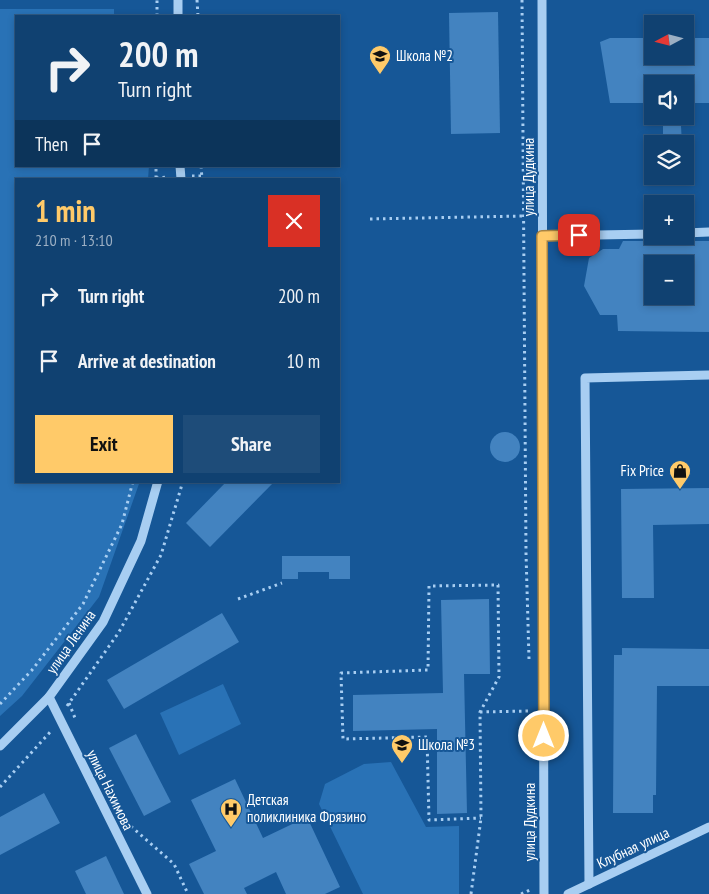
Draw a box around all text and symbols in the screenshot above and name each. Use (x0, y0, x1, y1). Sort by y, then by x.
north arrow (644, 15, 694, 65)
map controls (644, 15, 694, 305)
text: 200 m (118, 31, 199, 77)
icon: right (35, 35, 100, 100)
school or university icon: Школа №2 (368, 44, 392, 75)
place label: Школа №2 (396, 46, 453, 65)
text: Turn right (118, 75, 192, 103)
button: sound (644, 75, 694, 125)
icon: arrive (78, 130, 106, 158)
text: Then (35, 132, 68, 156)
button: layers (644, 135, 694, 185)
street label: улица Дудкина (519, 138, 538, 216)
text: 1 min (35, 191, 96, 230)
button: close (268, 195, 320, 247)
button: + (644, 195, 694, 245)
pin (558, 214, 600, 256)
icon: arrive (565, 221, 593, 249)
text: 210 m · 13:10 (35, 230, 113, 250)
button: − (644, 255, 694, 305)
icon: right (35, 282, 63, 310)
text: Turn right (78, 284, 144, 308)
text: 200 m (278, 284, 320, 308)
icon: arrive (35, 347, 63, 375)
text: Arrive at destination (78, 349, 216, 373)
text: 10 m (287, 349, 320, 373)
button: Exit (35, 415, 173, 473)
button: Share (183, 415, 320, 473)
shop icon: Fix Price (668, 459, 692, 490)
place label: Fix Price (621, 461, 664, 480)
street label: улица Ленина (42, 606, 99, 677)
position arrow (517, 709, 569, 761)
school or university icon: Школа №3 (390, 733, 414, 764)
place label: Школа №3 (418, 735, 475, 754)
street label: улица Нахимова (83, 746, 138, 833)
street label: улица Дудкина (520, 783, 539, 861)
place label: Детская поликлиника Фрязино (247, 790, 366, 826)
hospital icon: Детская поликлиника Фрязино (219, 797, 243, 828)
street label: Клубная улица (594, 823, 672, 873)

